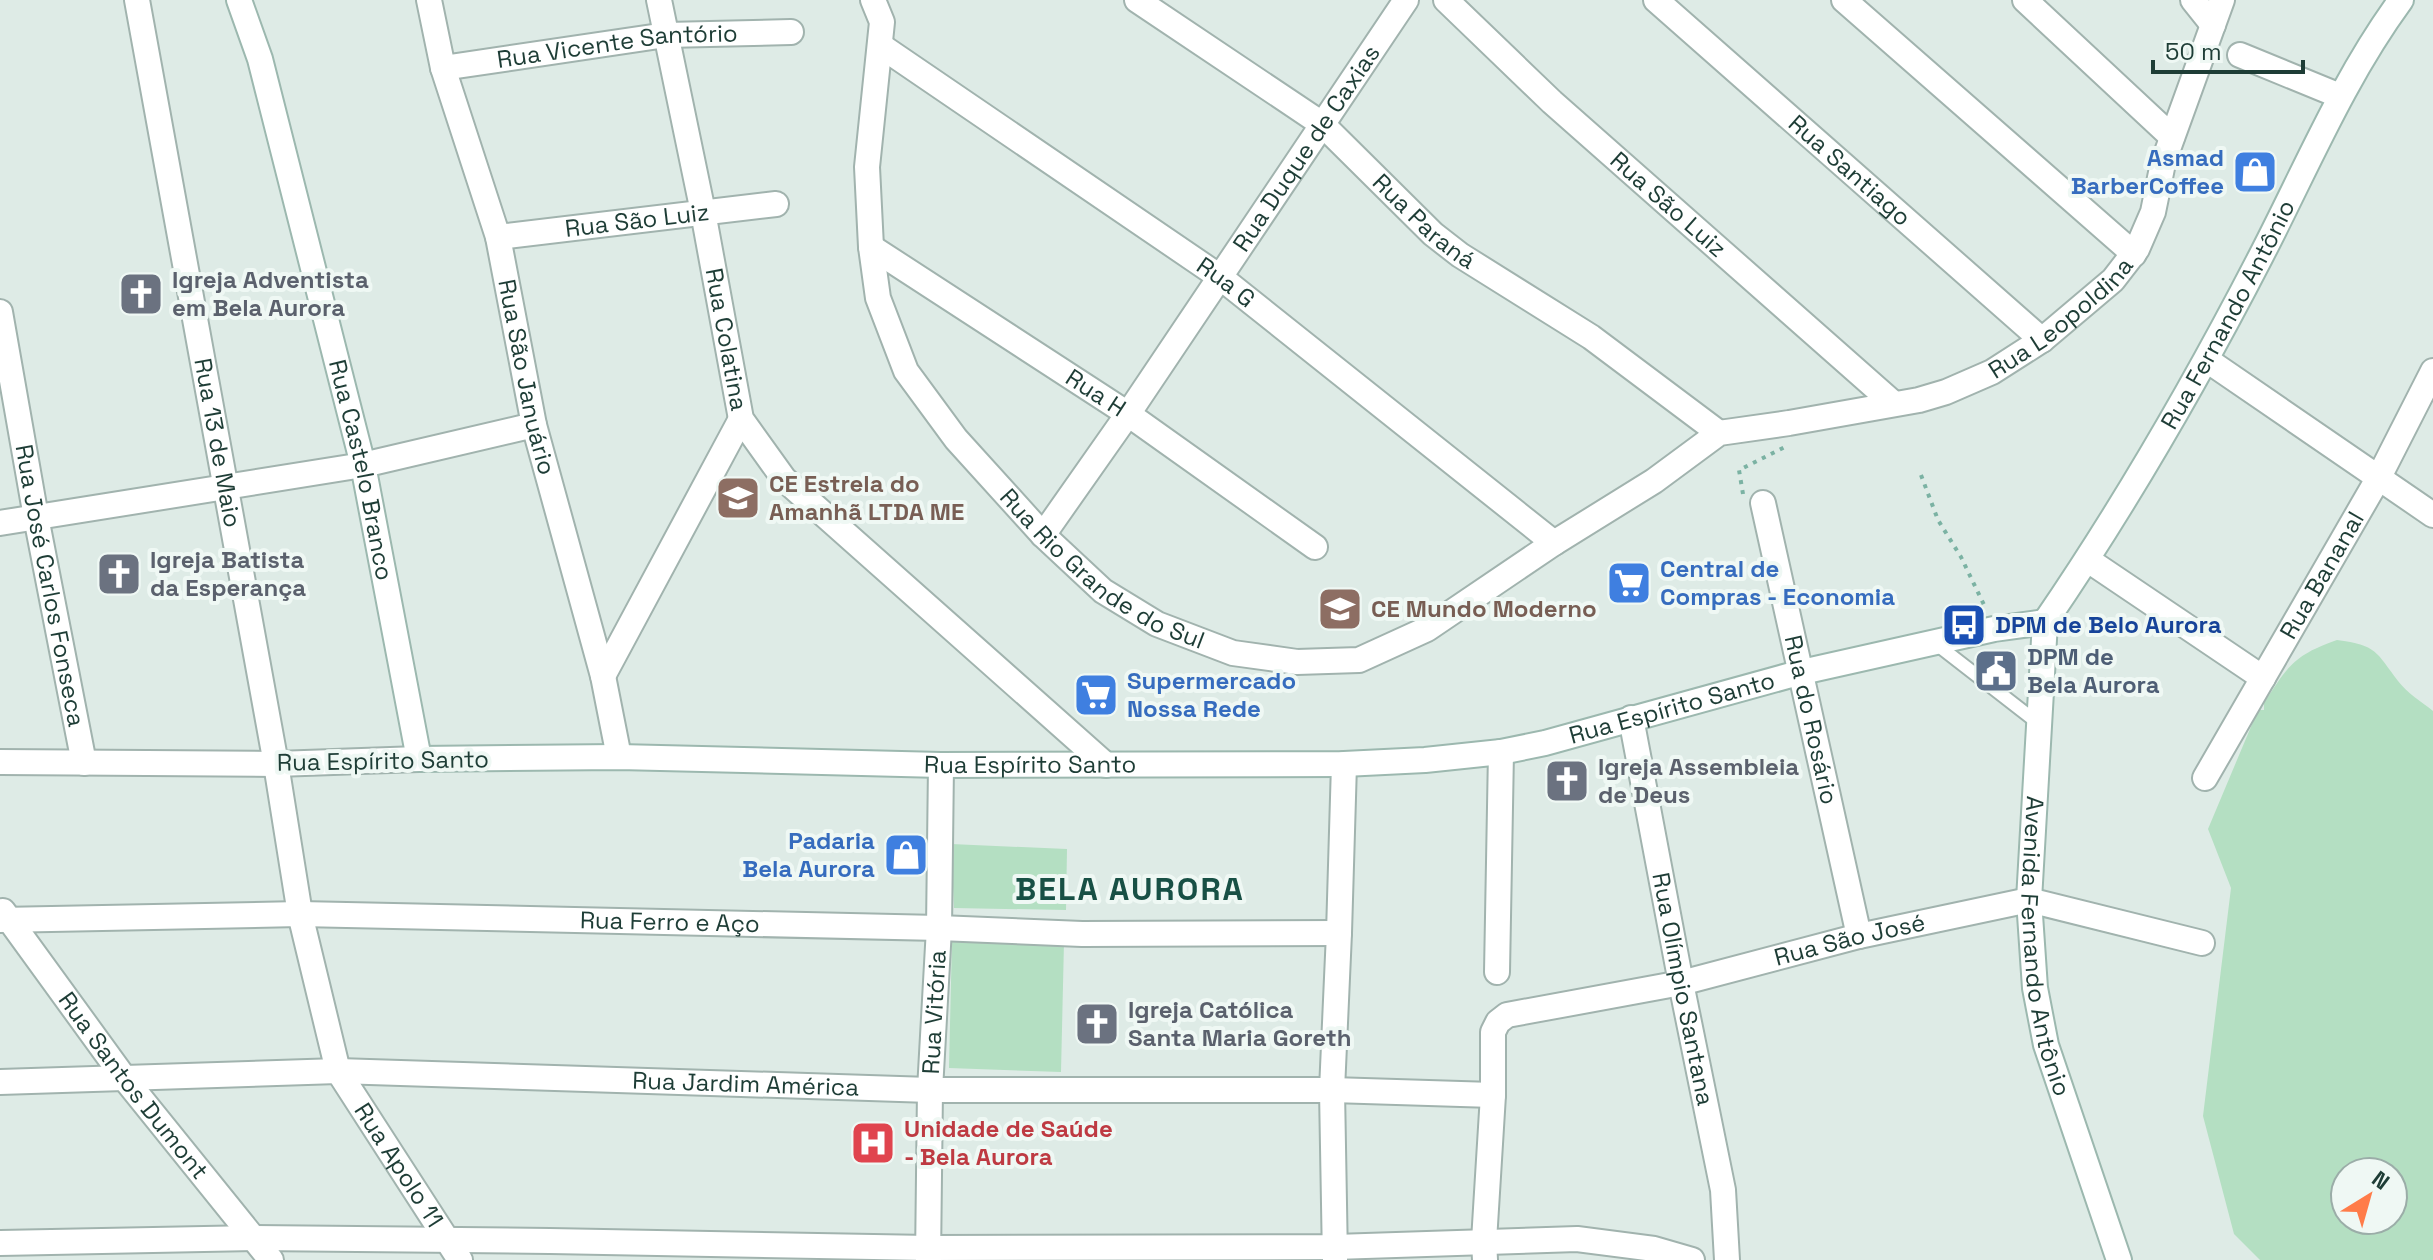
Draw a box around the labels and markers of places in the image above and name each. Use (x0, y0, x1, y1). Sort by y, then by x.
place label: Asmad BarberCoffee (2071, 142, 2224, 201)
shop icon: Asmad BarberCoffee (2231, 148, 2279, 196)
place label: Igreja Adventista em Bela Aurora (172, 264, 369, 323)
church icon: Igreja Adventista em Bela Aurora (117, 270, 165, 318)
place label: CE Estrela do Amanhã LTDA ME (769, 468, 964, 527)
school or university icon: CE Estrela do Amanhã LTDA ME (714, 474, 762, 522)
place label: Igreja Batista da Esperança (150, 544, 306, 603)
church icon: Igreja Batista da Esperança (95, 550, 143, 598)
place label: Central de Compras - Economia (1660, 553, 1895, 612)
supermarket icon: Central de Compras - Economia (1605, 559, 1653, 607)
school or university icon: CE Mundo Moderno (1316, 585, 1364, 633)
place label: CE Mundo Moderno (1371, 593, 1597, 624)
bus stop icon: DPM de Belo Aurora (1940, 601, 1988, 649)
place label: DPM de Belo Aurora (1995, 609, 2222, 640)
place label: DPM de Bela Aurora (2027, 641, 2160, 700)
public building icon: DPM de Bela Aurora (1972, 647, 2020, 695)
place label: Supermercado Nossa Rede (1127, 665, 1296, 724)
supermarket icon: Supermercado Nossa Rede (1072, 671, 1120, 719)
place label: Igreja Assembleia de Deus (1598, 751, 1799, 810)
church icon: Igreja Assembleia de Deus (1543, 757, 1591, 805)
place label: Padaria Bela Aurora (742, 825, 875, 884)
shop icon: Padaria Bela Aurora (882, 831, 930, 879)
place label: Igreja Católica Santa Maria Goreth (1128, 994, 1352, 1053)
church icon: Igreja Católica Santa Maria Goreth (1073, 1000, 1121, 1048)
place label: Unidade de Saúde - Bela Aurora (904, 1113, 1113, 1172)
hospital icon: Unidade de Saúde - Bela Aurora (849, 1119, 897, 1167)

